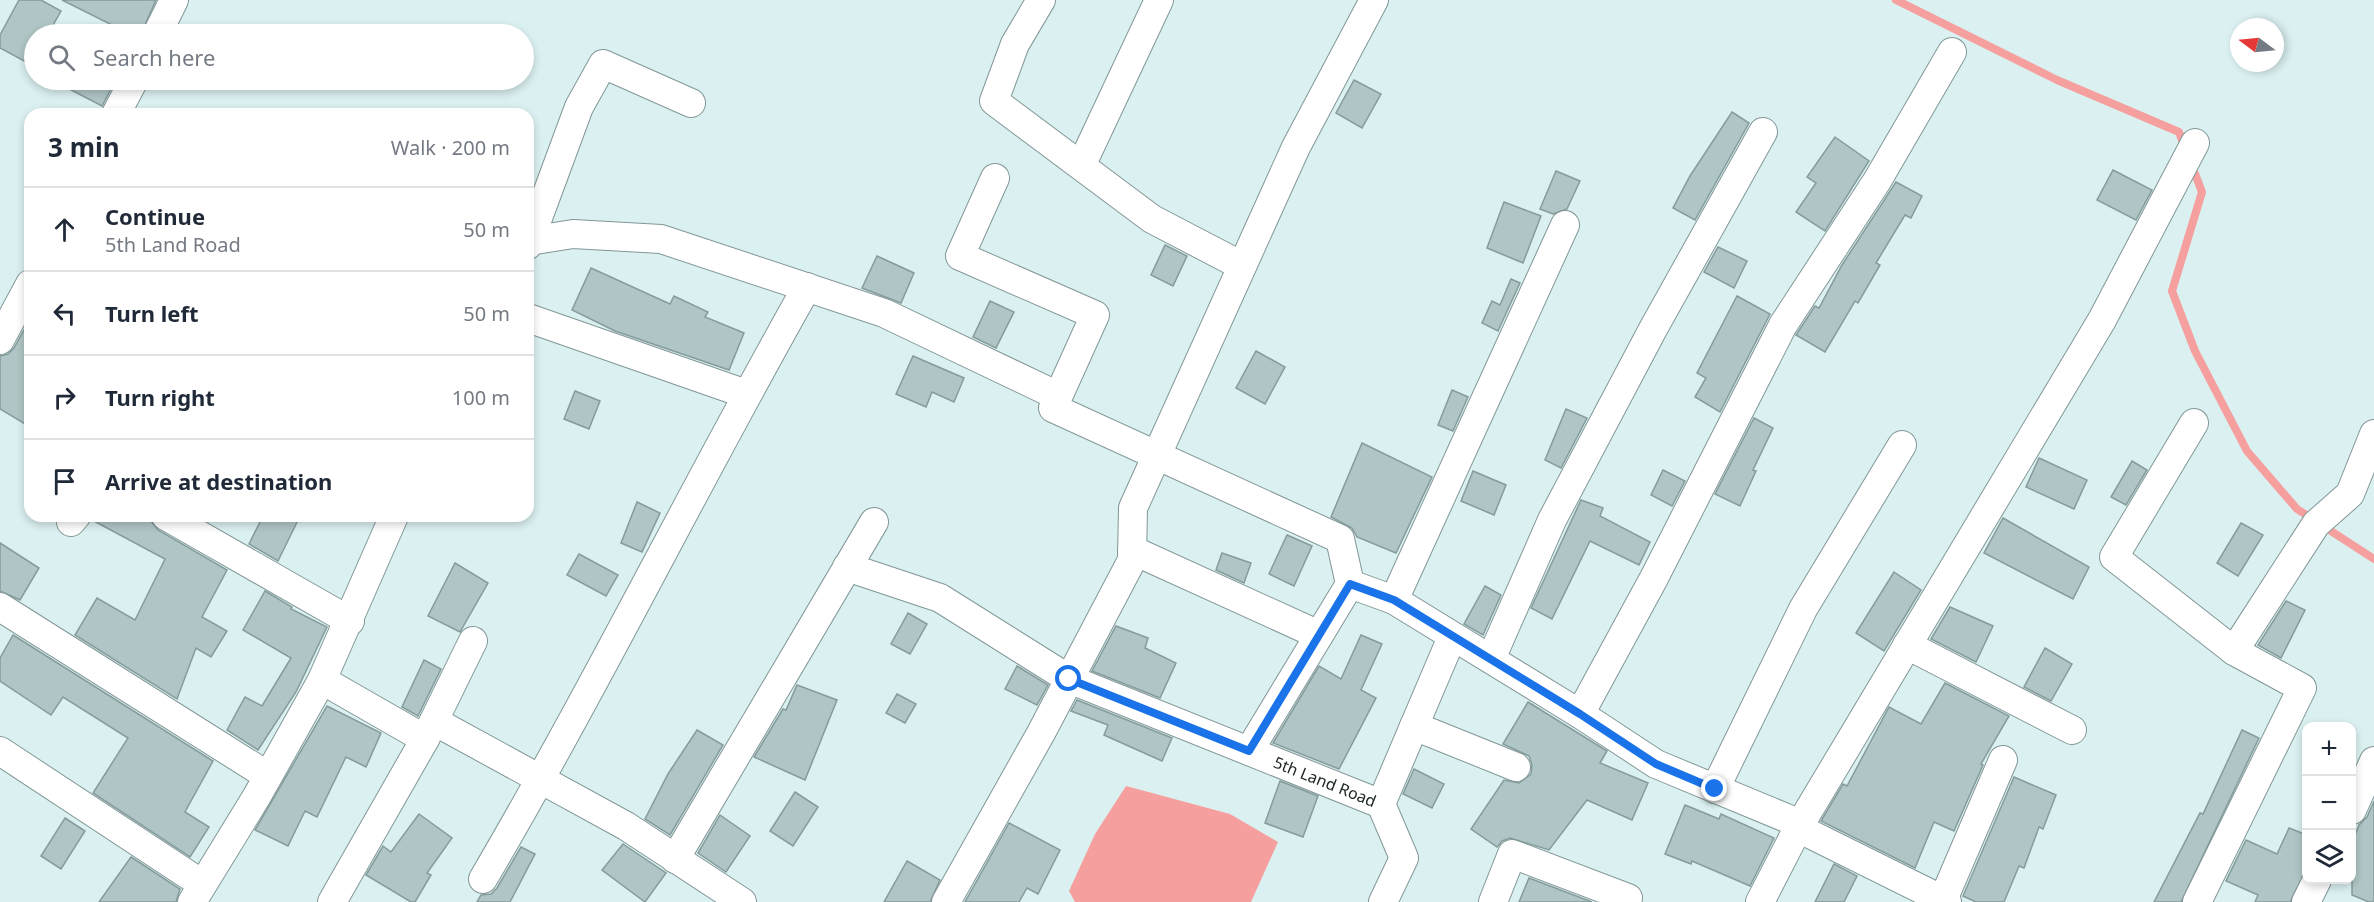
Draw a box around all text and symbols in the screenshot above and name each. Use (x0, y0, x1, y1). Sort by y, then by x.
north arrow (2230, 18, 2284, 72)
search box (24, 24, 534, 90)
icon: search (45, 41, 78, 74)
text: Search here (93, 42, 215, 72)
text: 3 min (48, 129, 120, 165)
text: Walk · 200 m (391, 134, 510, 161)
text: Continue (105, 201, 205, 231)
icon: ahead (48, 213, 81, 246)
text: 50 m (463, 216, 510, 243)
text: 5th Land Road (105, 231, 241, 258)
icon: left (48, 297, 81, 330)
text: Turn left (105, 298, 199, 328)
text: 50 m (463, 300, 510, 327)
icon: right (48, 381, 81, 414)
text: Turn right (105, 382, 215, 412)
text: 100 m (452, 384, 510, 411)
icon: arrive (48, 465, 81, 498)
text: Arrive at destination (105, 466, 332, 496)
route start (1055, 665, 1081, 691)
map controls (2302, 722, 2356, 884)
button: + (2302, 722, 2356, 776)
street label: 5th Land Road (1270, 751, 1379, 812)
route end (1701, 775, 1727, 801)
button: − (2302, 776, 2356, 830)
button: layers (2302, 830, 2356, 884)

